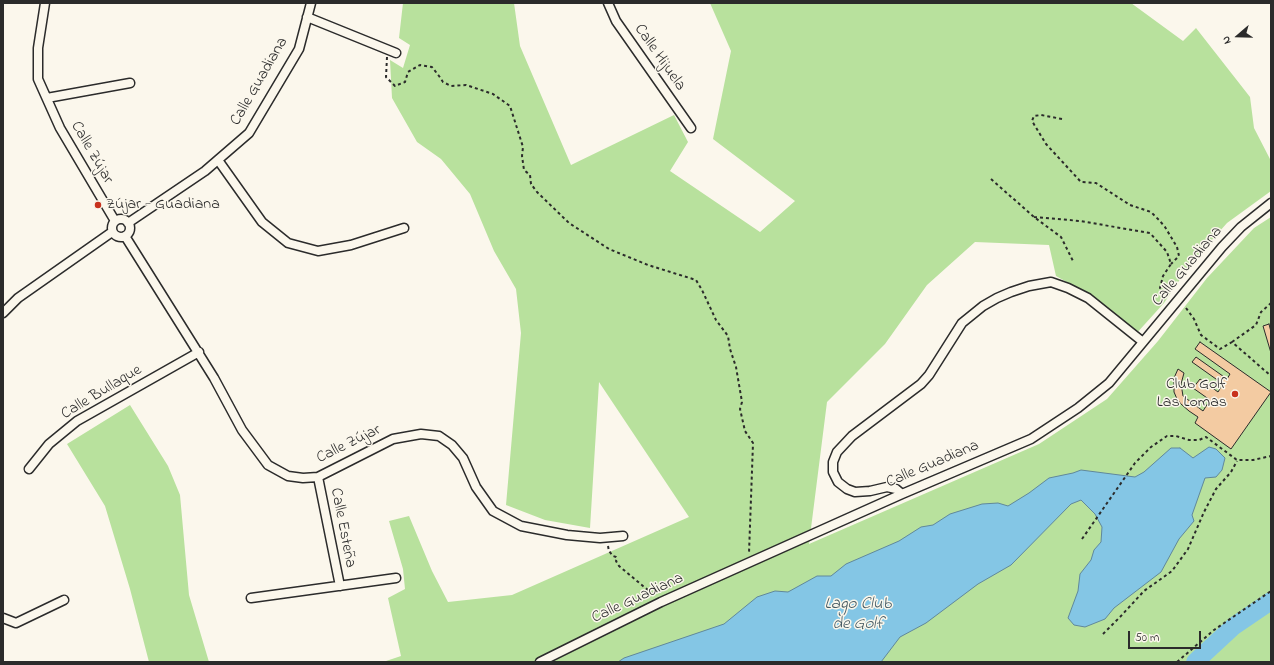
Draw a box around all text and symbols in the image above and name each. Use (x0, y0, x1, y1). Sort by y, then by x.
north arrow (1218, 16, 1258, 56)
street label: Calle Hijuela (629, 21, 689, 95)
street label: Calle Guadiana (227, 34, 293, 130)
text: N (1218, 34, 1236, 46)
street label: Calle Zújar (65, 118, 117, 188)
place label: Zújar - Guadiana (106, 195, 220, 215)
marker: Zújar - Guadiana (93, 200, 103, 210)
street label: Calle Guadiana (1149, 223, 1227, 311)
street label: Calle Bullaque (58, 361, 146, 425)
place label: Club Golf Las Lomas (1157, 375, 1227, 413)
marker: Club Golf Las Lomas (1230, 389, 1240, 399)
street label: Calle Zújar (314, 421, 384, 469)
street label: Calle Guadiana (884, 437, 982, 493)
street label: Calle Esteña (325, 486, 359, 570)
street label: Calle Guadiana (589, 569, 687, 629)
water label: Lago Club de Golf (824, 595, 892, 635)
scale bar (1130, 623, 1203, 649)
text: 50 m (1135, 629, 1159, 647)

